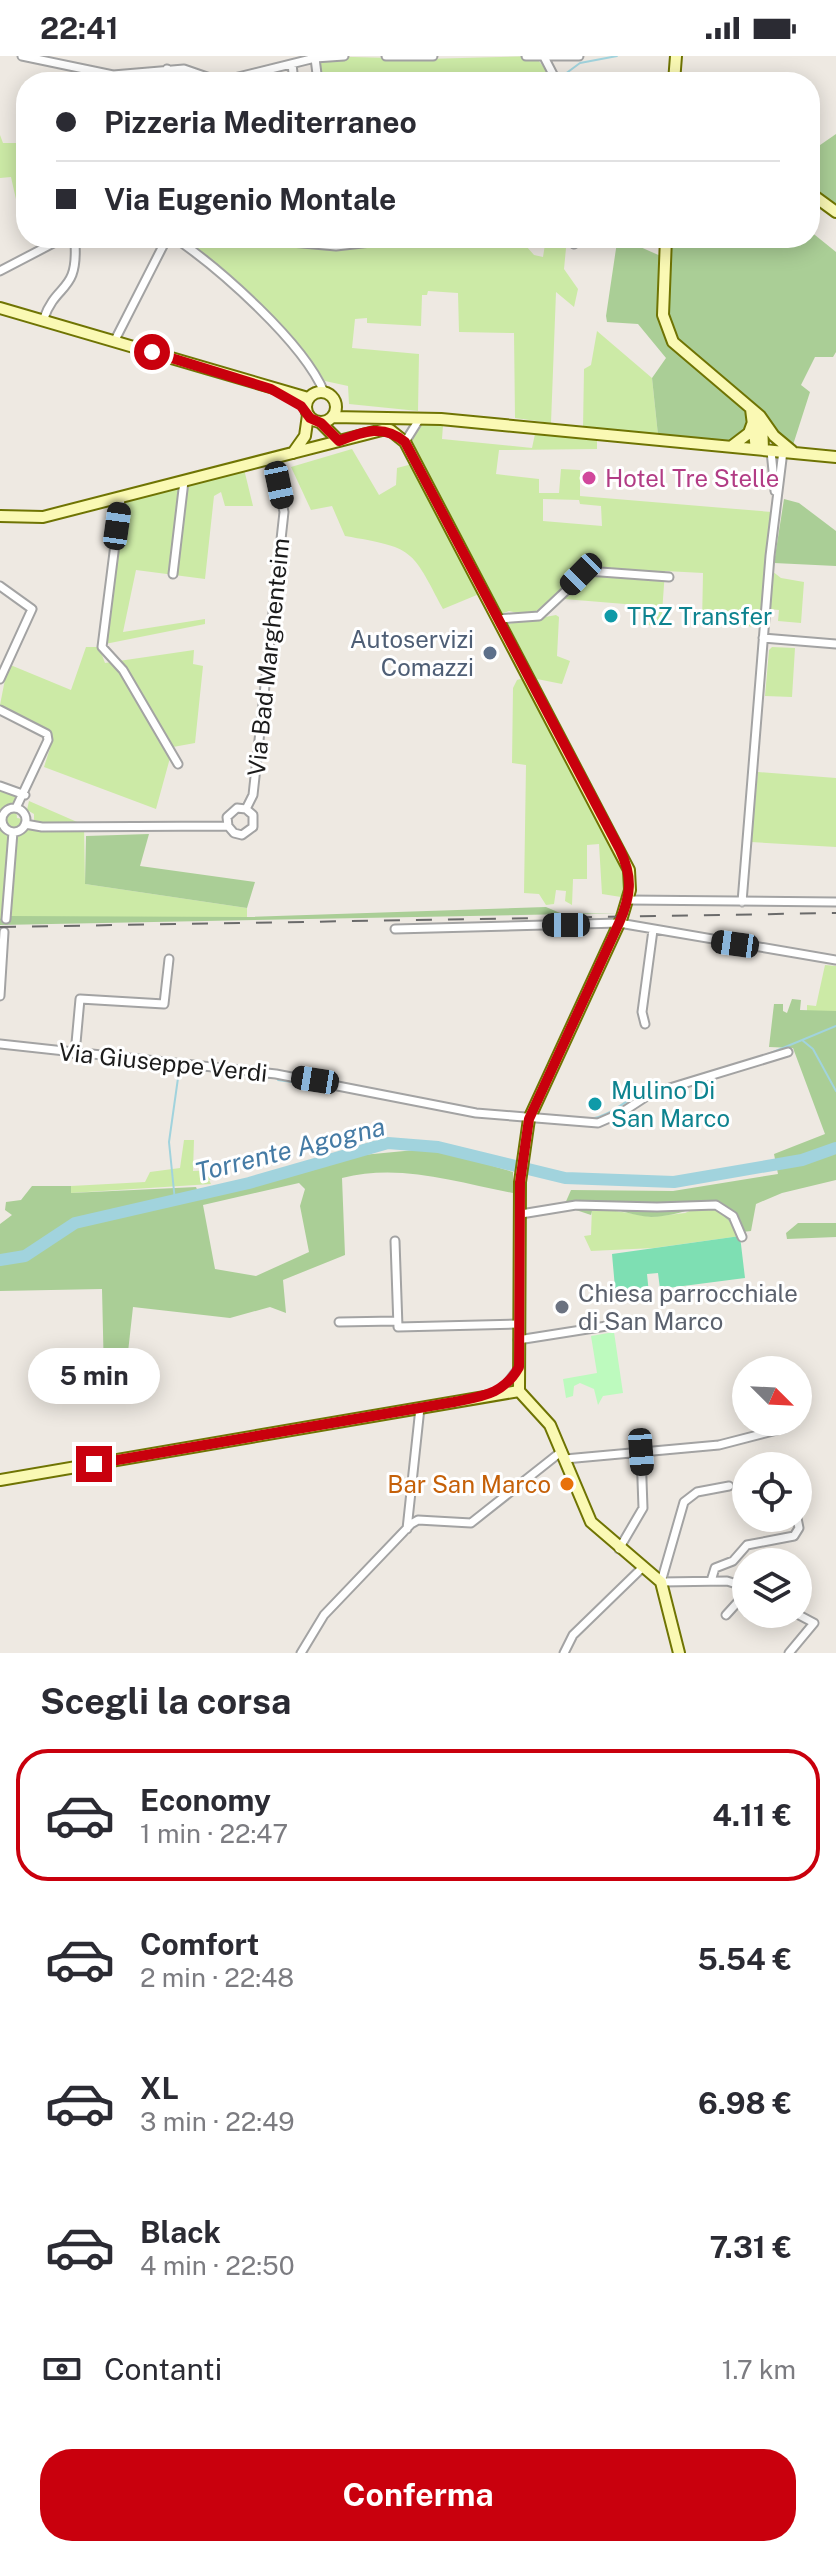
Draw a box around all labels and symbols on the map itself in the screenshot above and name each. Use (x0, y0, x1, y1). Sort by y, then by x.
route start (134, 334, 170, 370)
car (262, 459, 296, 511)
place label: Hotel Tre Stelle (605, 464, 779, 492)
marker: Hotel Tre Stelle (580, 469, 598, 487)
car (102, 501, 132, 551)
street label: Via Bad Marghenteim (242, 537, 294, 777)
car (556, 549, 606, 599)
place label: TRZ Transfer (627, 602, 772, 630)
marker: TRZ Transfer (602, 607, 620, 625)
place label: Autoservizi Comazzi (350, 625, 474, 681)
marker: Autoservizi Comazzi (481, 644, 499, 662)
car (542, 913, 590, 937)
car (710, 929, 760, 959)
street label: Via Giuseppe Verdi (57, 1037, 269, 1087)
car (289, 1064, 341, 1096)
place label: Mulino Di San Marco (611, 1076, 730, 1132)
marker: Mulino Di San Marco (586, 1095, 604, 1113)
water label: Torrente Agogna (192, 1110, 388, 1188)
place label: Chiesa parrocchiale di San Marco (578, 1279, 798, 1335)
marker: Chiesa parrocchiale di San Marco (553, 1298, 571, 1316)
callout: 5 min (28, 1348, 160, 1404)
north arrow (732, 1356, 812, 1436)
car (627, 1427, 655, 1477)
route end (76, 1446, 112, 1482)
place label: Bar San Marco (387, 1470, 551, 1498)
marker: Bar San Marco (558, 1475, 576, 1493)

